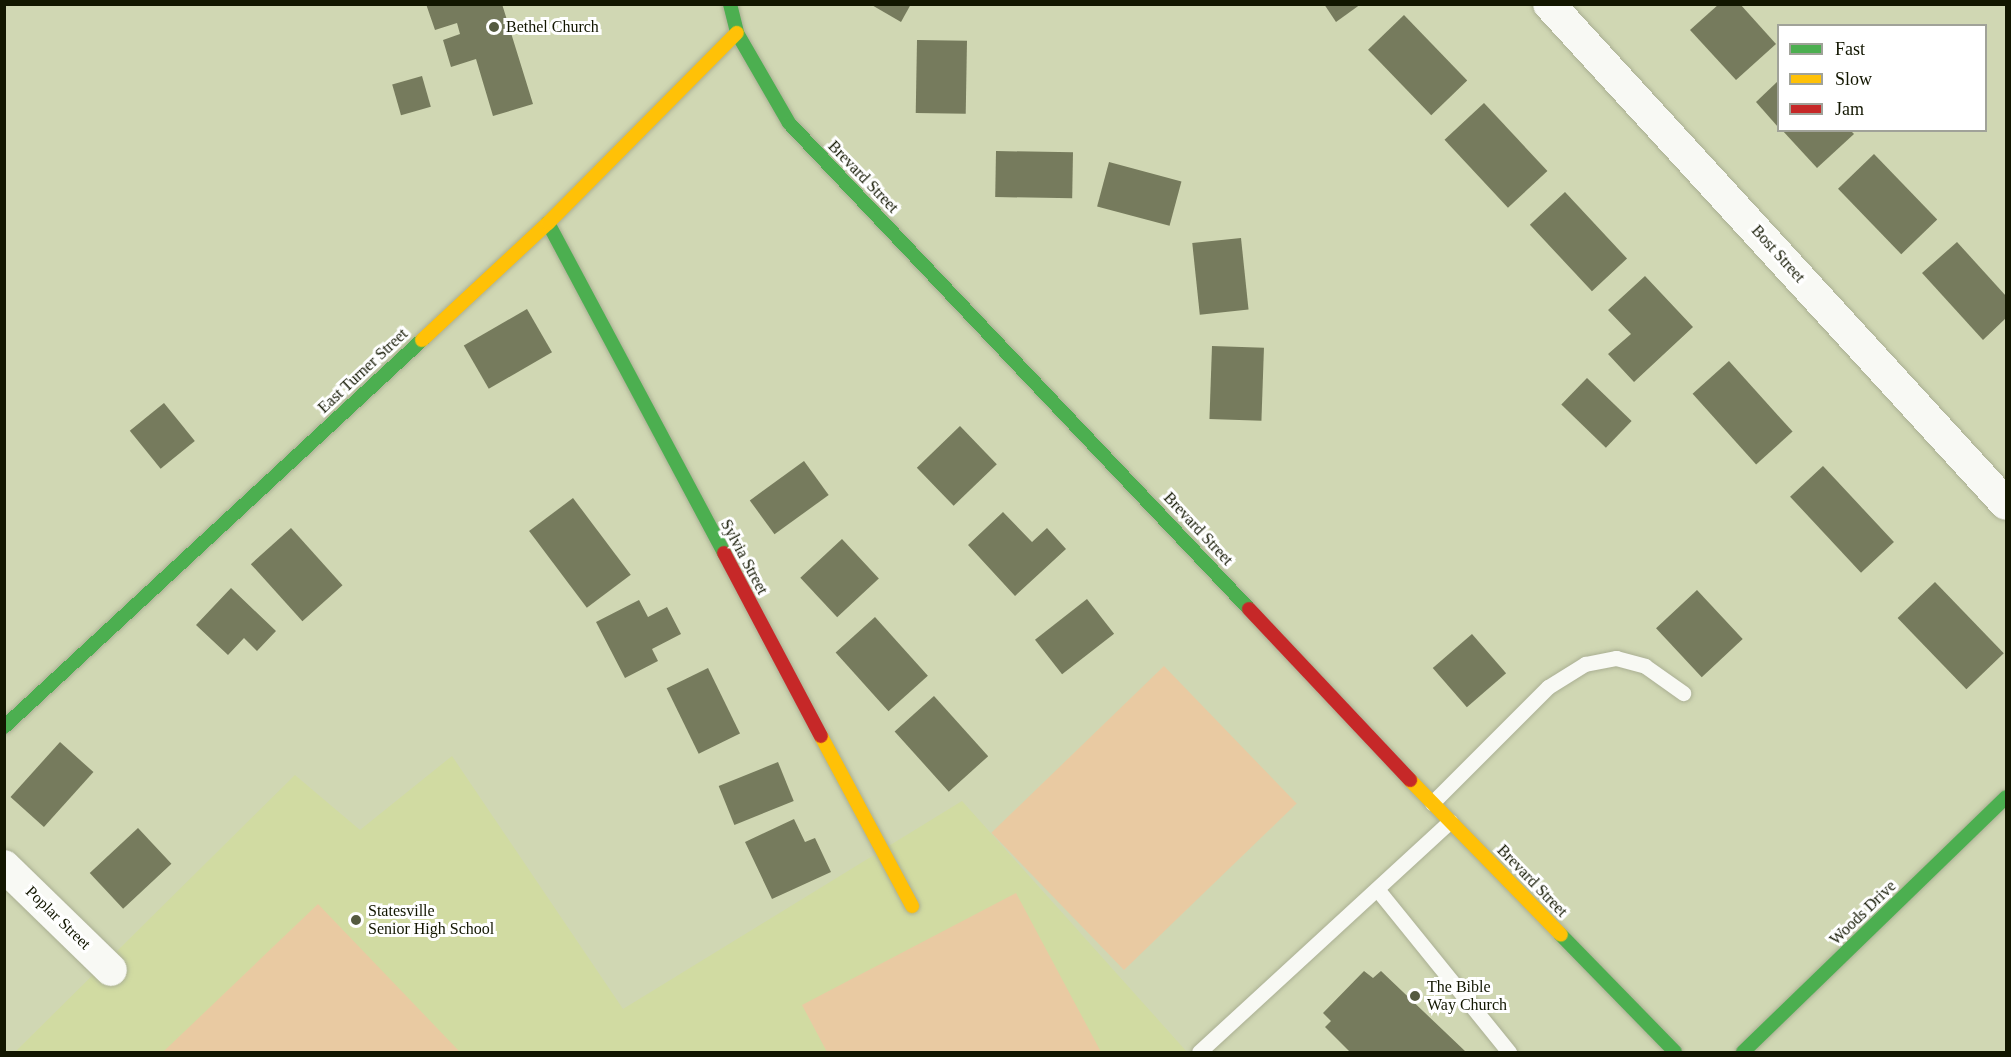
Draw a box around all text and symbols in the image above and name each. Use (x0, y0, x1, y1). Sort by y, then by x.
place label: Bethel Church (506, 17, 599, 37)
marker: Bethel Church (487, 20, 501, 34)
legend (1777, 24, 1987, 132)
text: Fast (1835, 39, 1865, 59)
text: Slow (1835, 69, 1872, 89)
text: Jam (1835, 99, 1864, 119)
street label: Brevard Street (824, 137, 902, 217)
street label: Bost Street (1747, 221, 1809, 287)
street label: East Turner Street (314, 324, 412, 418)
street label: Brevard Street (1159, 488, 1237, 570)
street label: Sylvia Street (716, 516, 772, 598)
street label: Brevard Street (1493, 841, 1571, 921)
street label: Woods Drive (1826, 877, 1900, 949)
street label: Poplar Street (21, 882, 95, 954)
place label: Statesville Senior High School (368, 901, 494, 939)
marker: Statesville Senior High School (349, 913, 363, 927)
place label: The Bible Way Church (1427, 977, 1507, 1015)
marker: The Bible Way Church (1408, 989, 1422, 1003)

